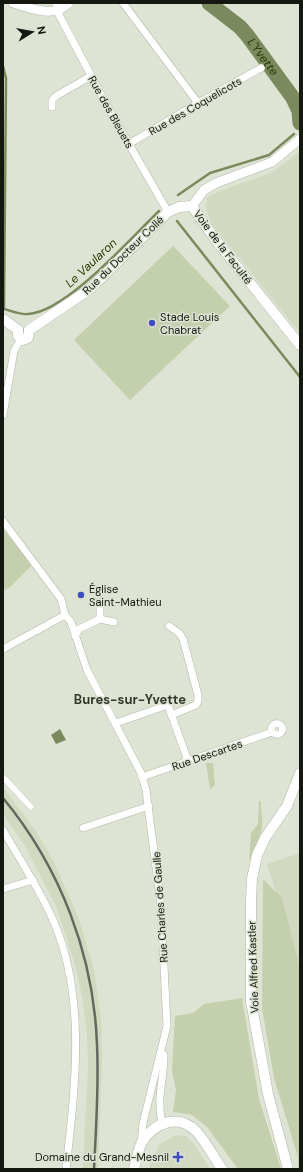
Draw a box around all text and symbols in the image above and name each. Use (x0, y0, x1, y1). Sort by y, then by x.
north arrow (12, 12, 52, 52)
text: N (34, 25, 49, 35)
water label: L'Yvette (244, 35, 282, 79)
street label: Rue des Bleuets (85, 73, 137, 151)
street label: Rue des Coquelicots (146, 74, 244, 138)
street label: Voie de la Faculté (191, 207, 255, 287)
street label: Rue du Docteur Collé (79, 213, 167, 297)
water label: Le Vaularon (62, 235, 120, 291)
place label: Stade Louis Chabrat (160, 310, 219, 337)
marker: Stade Louis Chabrat (147, 318, 157, 328)
place label: Église Saint-Mathieu (89, 582, 162, 609)
marker: Église Saint-Mathieu (76, 590, 86, 600)
district label: Bures-sur-Yvette (74, 691, 186, 708)
street label: Rue Descartes (170, 736, 244, 774)
street label: Rue Charles de Gaulle (149, 851, 171, 963)
street label: Voie Alfred Kastler (244, 920, 262, 1014)
place label: Domaine du Grand-Mesnil (35, 1150, 169, 1164)
marker: Domaine du Grand-Mesnil (172, 1151, 184, 1163)

